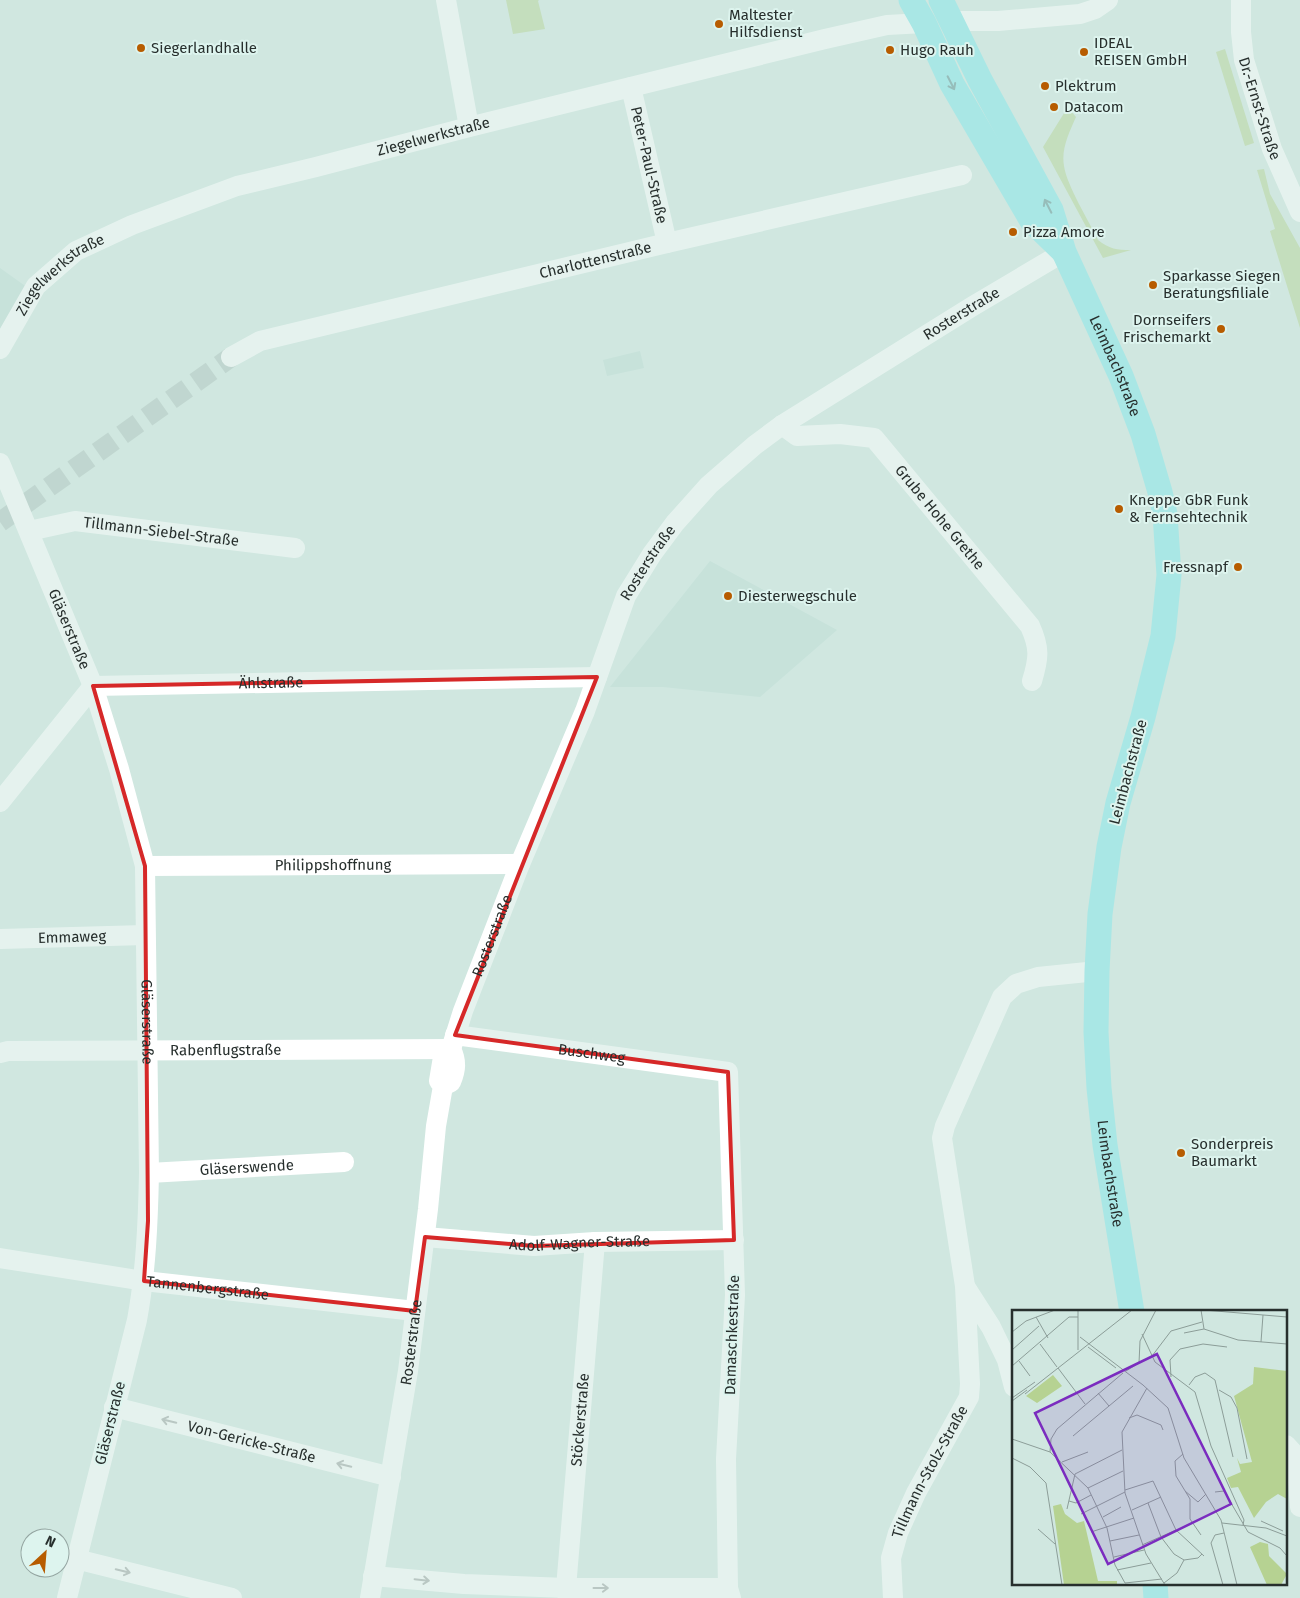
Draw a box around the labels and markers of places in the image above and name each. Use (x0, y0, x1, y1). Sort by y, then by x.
place label: Maltester Hilfsdienst (729, 6, 803, 41)
marker: Maltester Hilfsdienst (713, 18, 725, 30)
place label: IDEAL REISEN GmbH (1094, 34, 1187, 69)
place label: Siegerlandhalle (151, 39, 257, 57)
place label: Hugo Rauh (900, 41, 974, 59)
marker: Siegerlandhalle (135, 42, 147, 54)
marker: Hugo Rauh (884, 44, 896, 56)
marker: IDEAL REISEN GmbH (1078, 46, 1090, 58)
place label: Plektrum (1055, 77, 1117, 95)
marker: Plektrum (1039, 80, 1051, 92)
place label: Datacom (1064, 98, 1124, 116)
marker: Datacom (1048, 101, 1060, 113)
place label: Pizza Amore (1023, 223, 1105, 241)
marker: Pizza Amore (1007, 226, 1019, 238)
place label: Sparkasse Siegen Beratungsfiliale (1163, 267, 1280, 302)
marker: Sparkasse Siegen Beratungsfiliale (1147, 279, 1159, 291)
place label: Dornseifers Frischemarkt (1123, 311, 1212, 346)
marker: Dornseifers Frischemarkt (1215, 323, 1227, 335)
place label: Kneppe GbR Funk & Fernsehtechnik (1129, 491, 1249, 526)
marker: Kneppe GbR Funk & Fernsehtechnik (1113, 503, 1125, 515)
place label: Fressnapf (1163, 558, 1229, 576)
marker: Fressnapf (1232, 561, 1244, 573)
place label: Diesterwegschule (738, 587, 857, 605)
marker: Diesterwegschule (722, 590, 734, 602)
place label: Sonderpreis Baumarkt (1191, 1135, 1273, 1170)
marker: Sonderpreis Baumarkt (1175, 1147, 1187, 1159)

